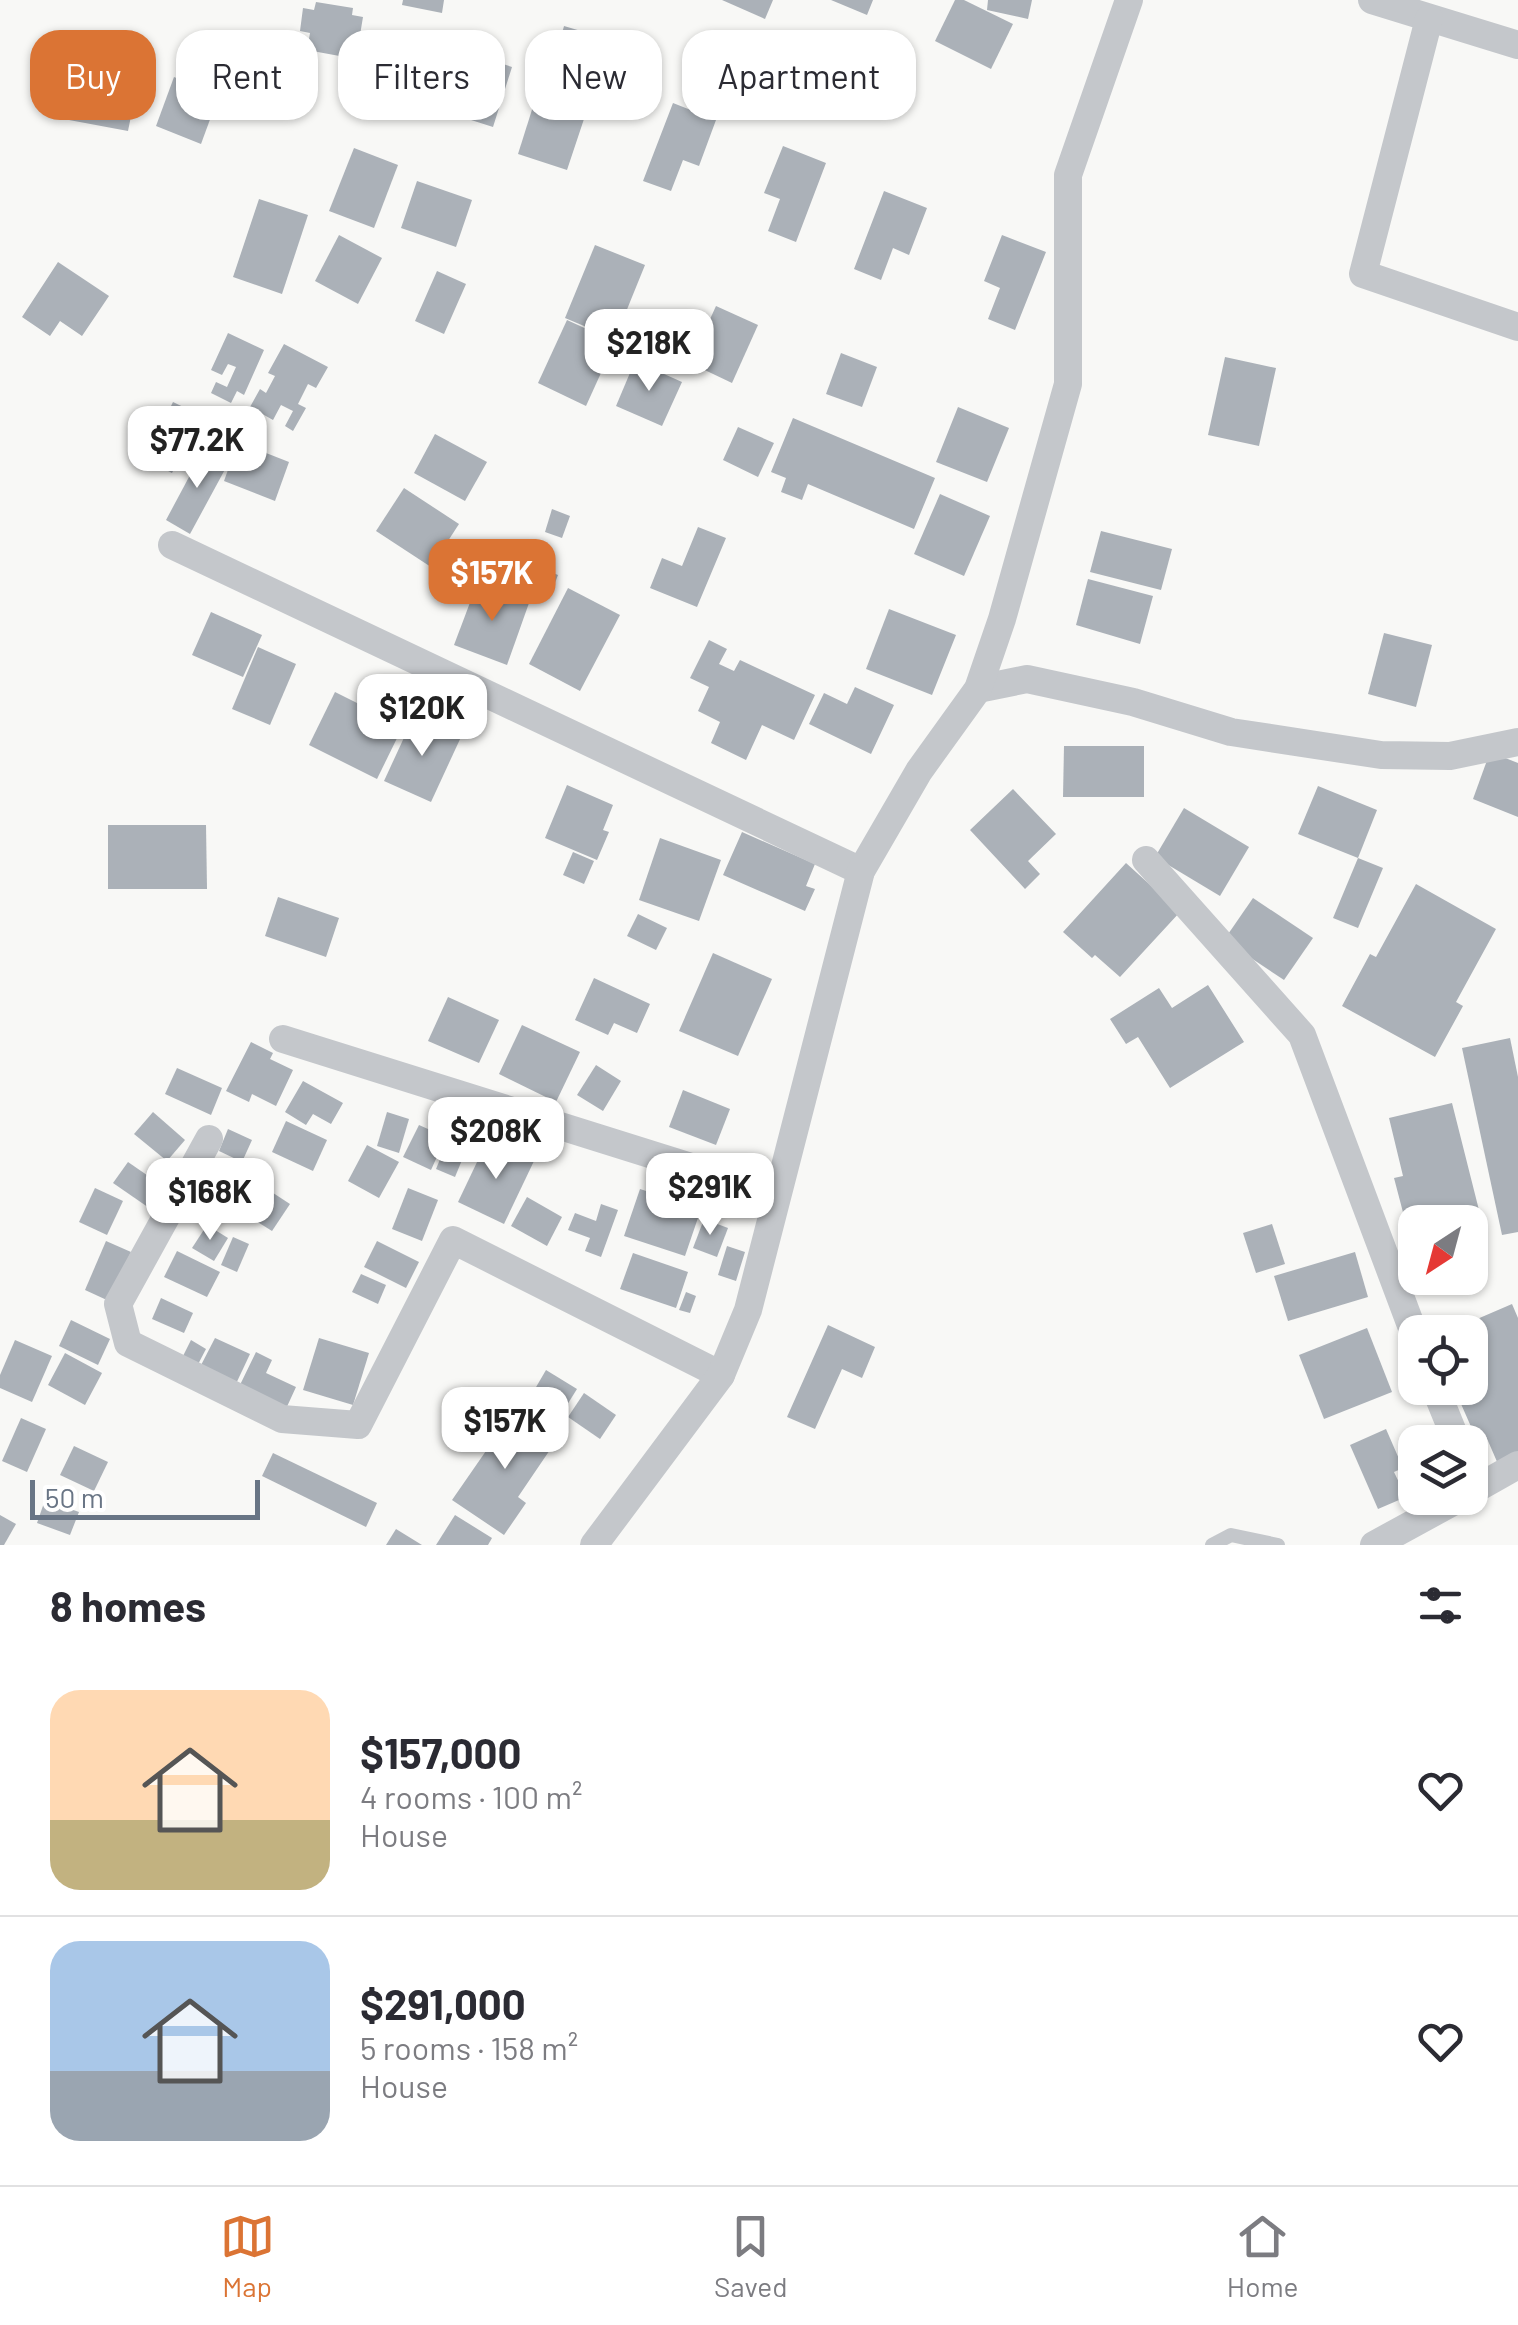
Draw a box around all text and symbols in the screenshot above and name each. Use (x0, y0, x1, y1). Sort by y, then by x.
chip: Buy (30, 30, 156, 120)
chip: Rent (176, 30, 318, 120)
chip: Filters (338, 30, 505, 120)
chip: New (525, 30, 662, 120)
chip: Apartment (682, 30, 916, 120)
pin: $218K (579, 309, 719, 394)
text: $218K (607, 322, 691, 360)
pin: $77.2K (116, 406, 278, 491)
text: $77.2K (150, 419, 244, 457)
pin: $157K (422, 539, 562, 624)
text: $157K (451, 552, 533, 590)
pin: $120K (352, 674, 492, 759)
text: $120K (379, 687, 465, 725)
pin: $208K (426, 1097, 566, 1182)
text: $208K (450, 1110, 542, 1148)
pin: $291K (640, 1153, 780, 1238)
pin: $168K (140, 1158, 280, 1243)
text: $291K (668, 1166, 752, 1204)
text: $168K (168, 1171, 252, 1209)
north arrow (1398, 1205, 1488, 1295)
map controls (1398, 1205, 1488, 1515)
button: locate (1398, 1315, 1488, 1405)
pin: $157K (435, 1387, 575, 1472)
text: $157K (464, 1400, 546, 1438)
button: layers (1398, 1425, 1488, 1515)
scale bar (30, 1475, 260, 1520)
text: 50 m (45, 1480, 104, 1514)
icon: filters (1413, 1578, 1468, 1633)
text: 8 homes (50, 1580, 206, 1630)
text: $157,000 (360, 1727, 521, 1777)
icon: home (130, 1730, 250, 1850)
icon: heart (1413, 1763, 1468, 1818)
text: 4 rooms · 100 m² (360, 1777, 582, 1815)
text: House (360, 1815, 448, 1853)
text: $291,000 (360, 1978, 526, 2028)
icon: home (130, 1981, 250, 2101)
icon: heart (1413, 2014, 1468, 2069)
text: 5 rooms · 158 m² (360, 2028, 578, 2066)
text: House (360, 2066, 448, 2104)
tab: Map (220, 2209, 275, 2303)
tab: Saved (714, 2209, 788, 2303)
tab: Home (1227, 2209, 1298, 2303)

